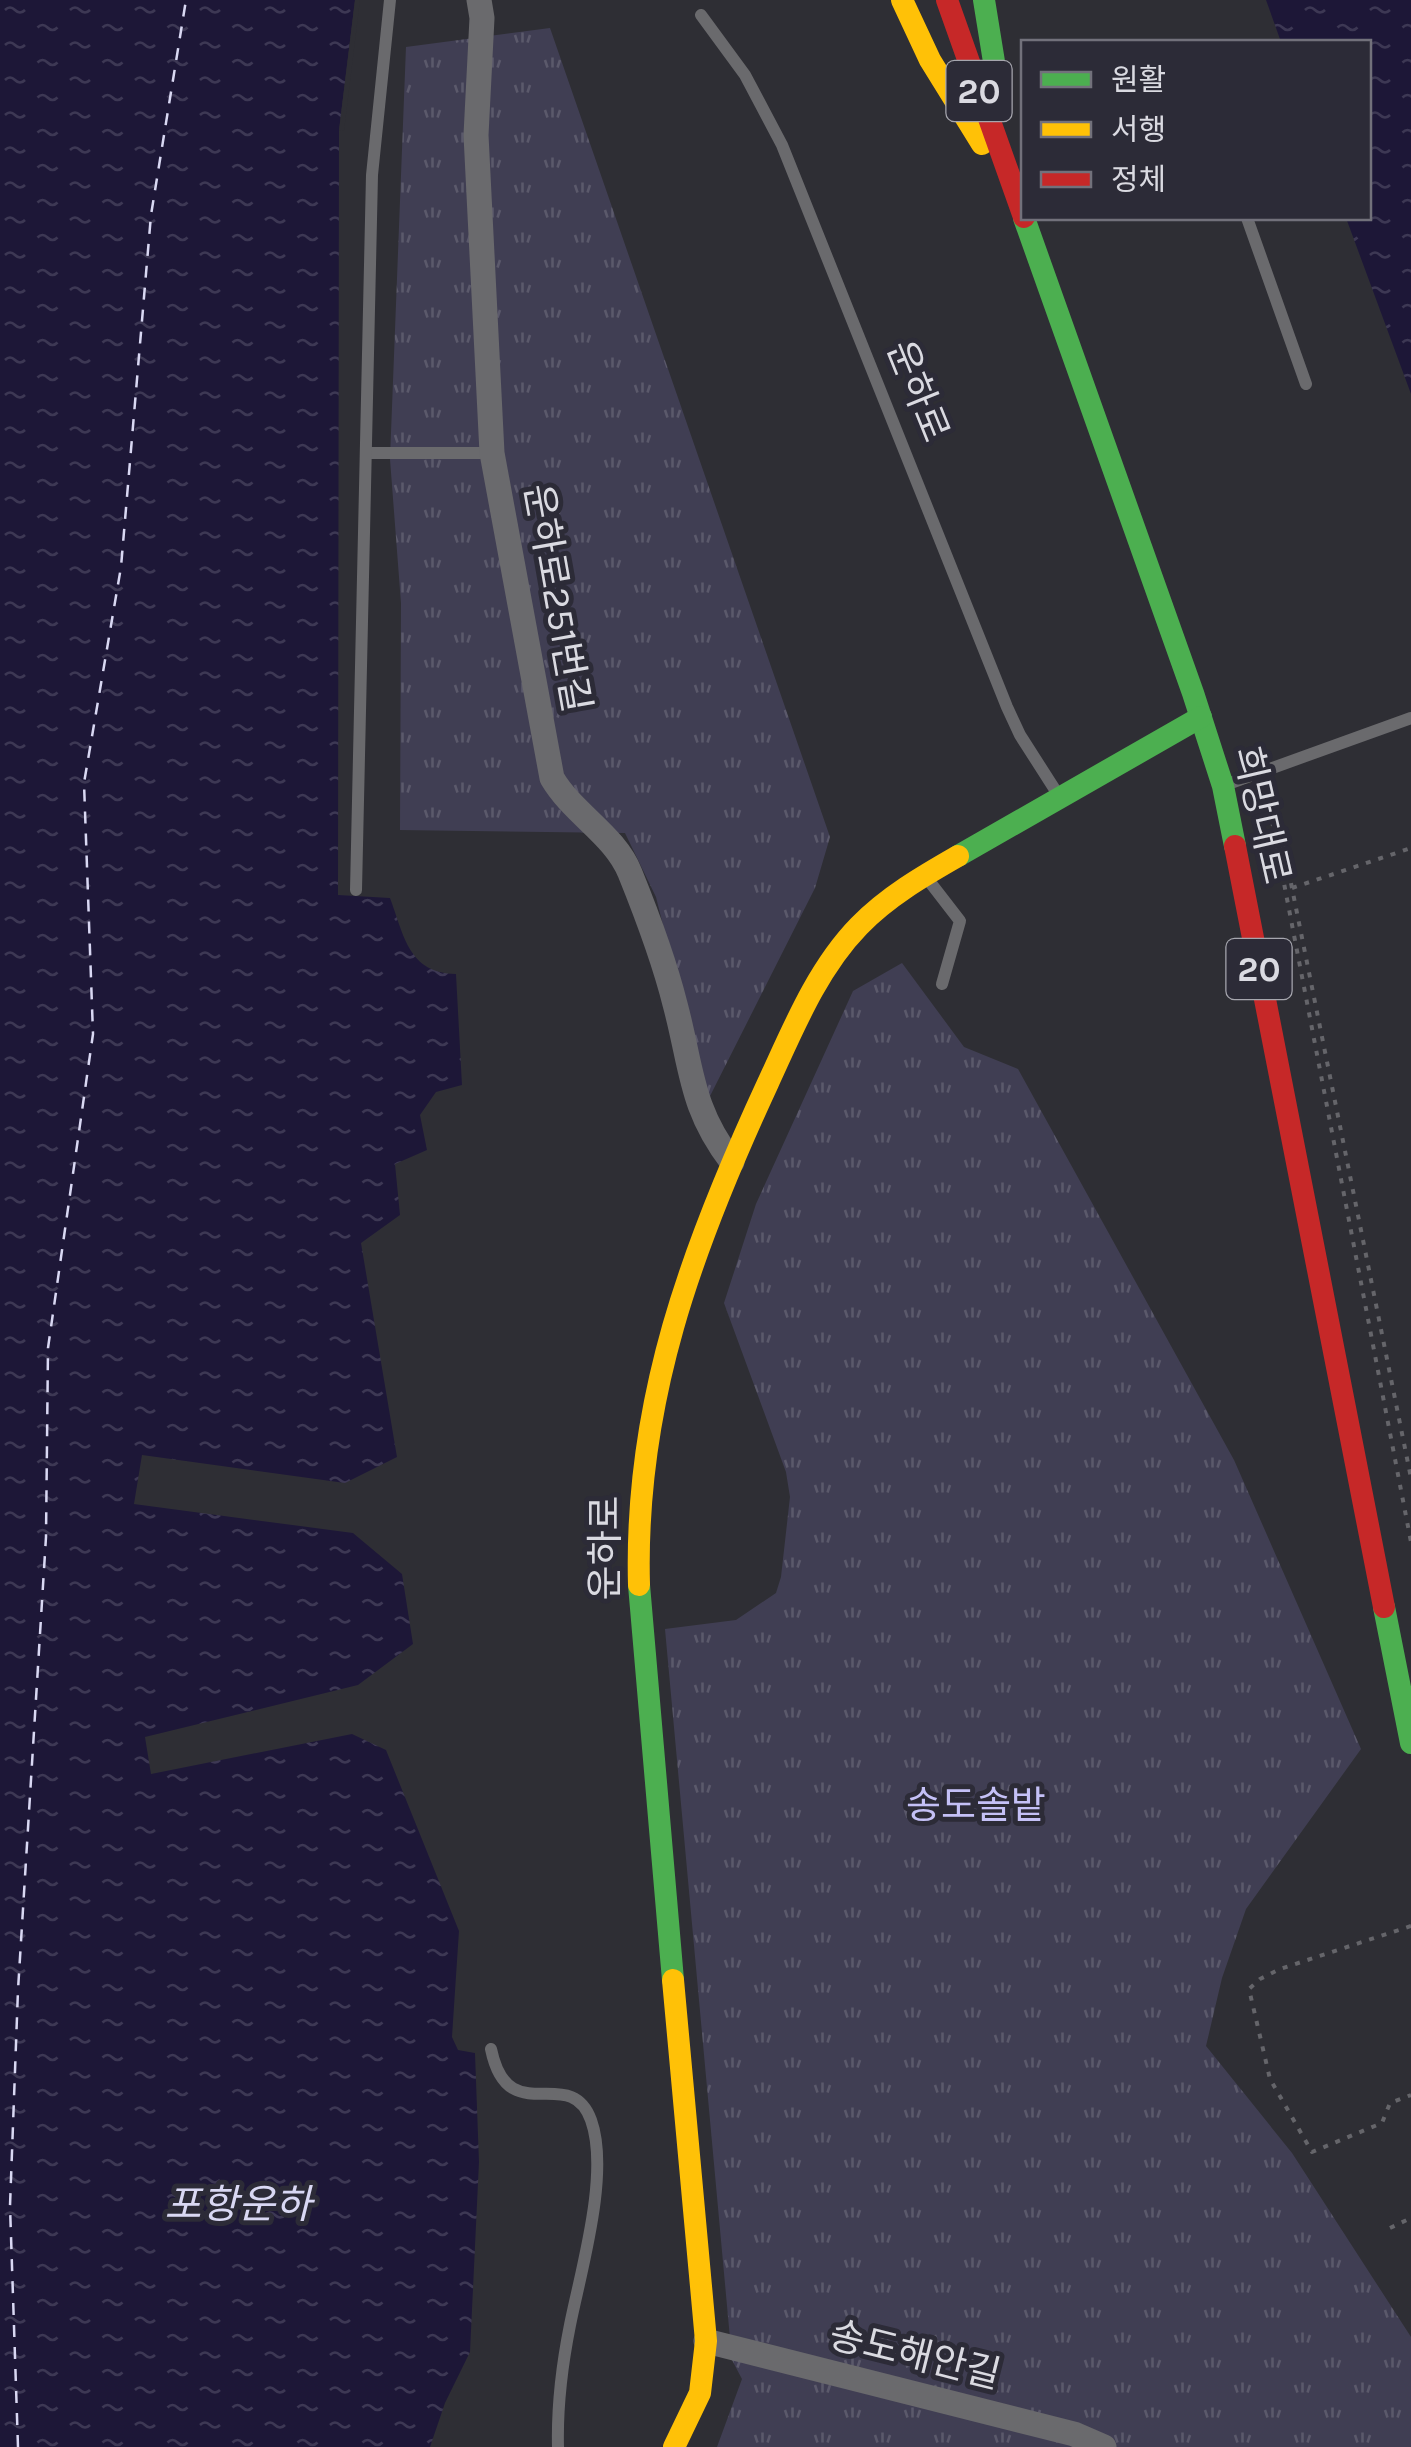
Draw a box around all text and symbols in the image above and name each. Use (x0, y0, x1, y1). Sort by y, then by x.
legend (1021, 40, 1371, 220)
road number: 20 (946, 61, 1012, 121)
text: 원활 (1111, 62, 1166, 98)
text: 서행 (1111, 112, 1166, 148)
text: 정체 (1111, 162, 1166, 198)
street label: 운하로 (877, 334, 959, 448)
street label: 운하로251번길 (515, 480, 599, 716)
street label: 희망대로 (1224, 742, 1300, 888)
road number: 20 (1226, 939, 1292, 999)
street label: 운하로 (583, 1496, 628, 1600)
park label: 송도솔밭 (906, 1783, 1046, 1828)
water label: 포항운하 (164, 2181, 316, 2228)
street label: 송도해안길 (825, 2312, 1005, 2398)

